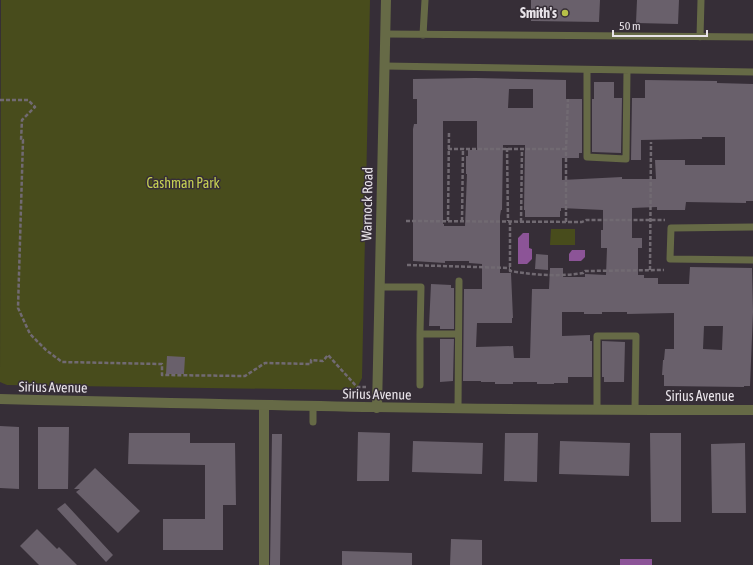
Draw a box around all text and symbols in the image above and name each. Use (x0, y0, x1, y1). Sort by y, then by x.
place label: Smith's (520, 5, 557, 21)
marker: Smith's (560, 8, 570, 18)
scale bar (613, 12, 707, 38)
text: 50 m (619, 19, 641, 33)
street label: Warnock Road (358, 167, 376, 241)
park label: Cashman Park (146, 175, 220, 191)
street label: Sirius Avenue (18, 378, 88, 396)
street label: Sirius Avenue (342, 385, 412, 403)
street label: Sirius Avenue (666, 388, 734, 404)

